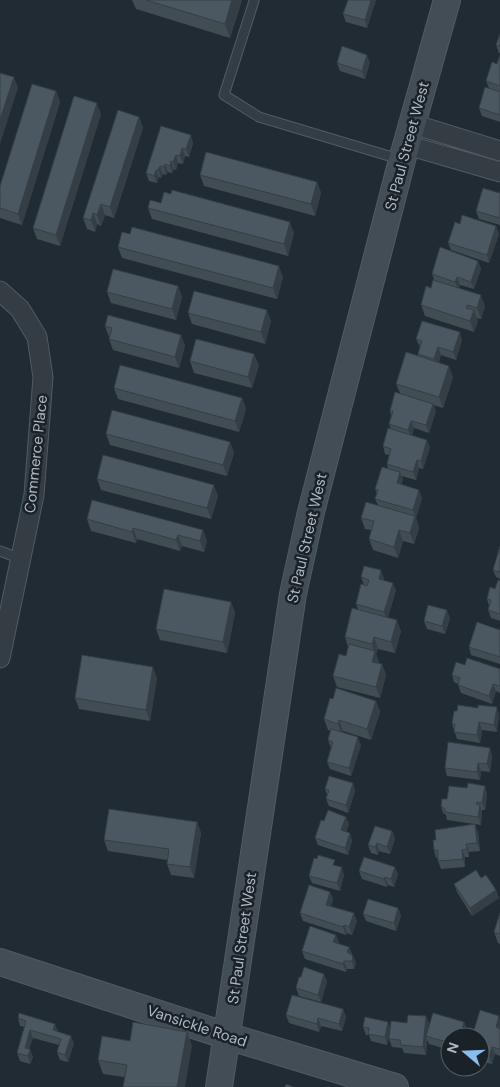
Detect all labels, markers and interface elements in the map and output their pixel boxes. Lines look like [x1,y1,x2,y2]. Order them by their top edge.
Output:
street label: St Paul Street West [380,79,434,213]
street label: Commerce Place [20,394,52,514]
street label: St Paul Street West [282,471,332,605]
street label: St Paul Street West [223,871,261,1005]
street label: Vansickle Road [144,1000,250,1052]
north arrow [440,1027,490,1077]
text: N [443,1040,463,1056]

